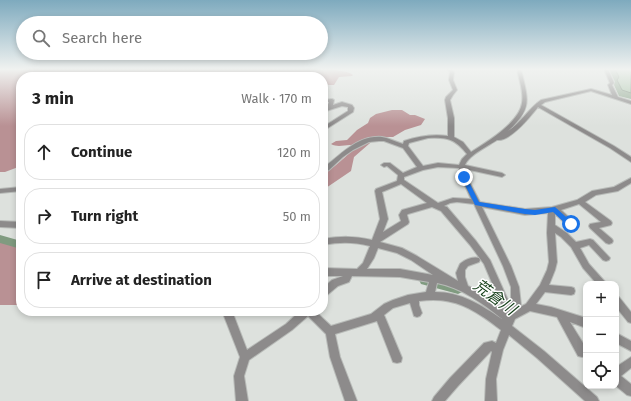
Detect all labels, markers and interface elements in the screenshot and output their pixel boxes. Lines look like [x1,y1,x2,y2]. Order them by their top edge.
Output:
search box [16,16,328,60]
icon: search [30,27,52,49]
text: Search here [62,29,142,47]
text: 3 min [32,88,74,109]
text: Walk · 170 m [241,91,312,106]
icon: ahead [33,141,55,163]
text: Continue [71,143,132,161]
text: 120 m [277,145,311,160]
route end [455,168,473,186]
icon: right [33,205,55,227]
text: Turn right [71,207,138,225]
text: 50 m [283,209,311,224]
route start [562,215,580,233]
icon: arrive [33,269,55,291]
text: Arrive at destination [71,271,212,289]
water label: 荒倉川 [470,275,522,320]
map controls [583,281,619,389]
button: + [583,281,619,317]
button: − [583,317,619,353]
button: locate [583,353,619,389]

